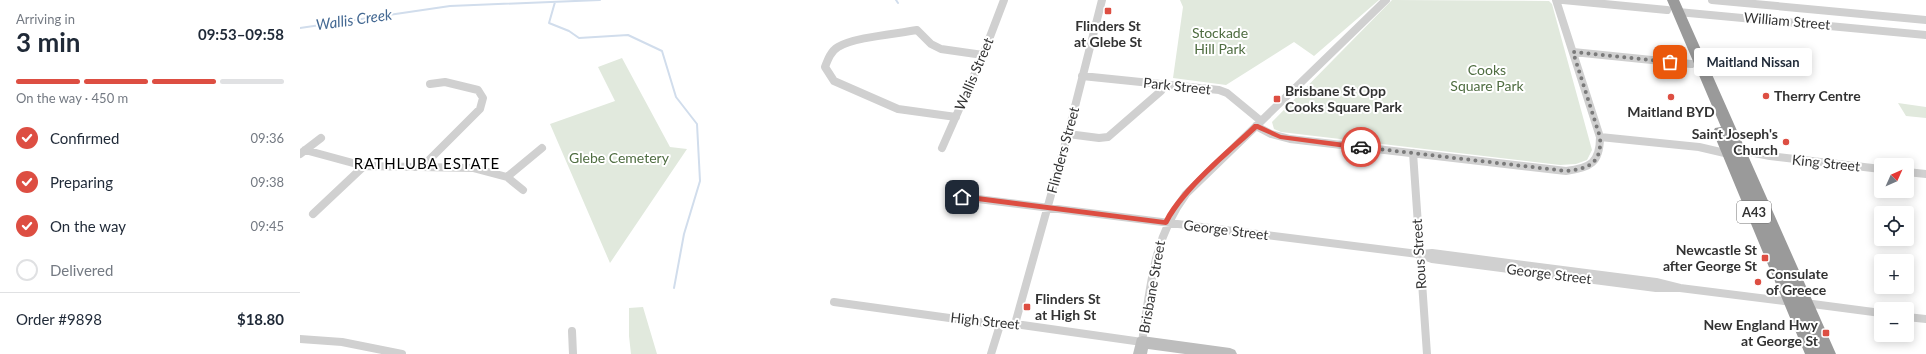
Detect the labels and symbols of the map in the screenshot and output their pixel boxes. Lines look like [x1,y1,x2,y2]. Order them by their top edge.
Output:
water label: Wallis Creek [315,5,394,33]
marker: Flinders St at Glebe St [1103,6,1113,16]
street label: William Street [1743,8,1831,33]
place label: Flinders St at Glebe St [1074,17,1143,50]
park label: Stockade Hill Park [1192,24,1248,57]
street label: Wallis Street [951,35,996,113]
pin [1653,45,1687,79]
callout: Maitland Nissan [1694,48,1812,76]
park label: Cooks Square Park [1450,61,1525,94]
street label: Park Street [1142,74,1212,97]
place label: Brisbane St Opp Cooks Square Park [1285,82,1403,115]
place label: Therry Centre [1774,87,1861,104]
marker: Therry Centre [1761,91,1771,101]
marker: Maitland BYD [1666,92,1676,102]
marker: Brisbane St Opp Cooks Square Park [1272,94,1282,104]
place label: Maitland BYD [1627,103,1715,120]
street label: Flinders Street [1043,105,1082,195]
place label: Saint Joseph's Church [1692,125,1778,158]
courier [1341,127,1381,167]
marker: Saint Joseph's Church [1781,137,1791,147]
park label: Glebe Cemetery [569,149,670,166]
street label: King Street [1791,150,1861,175]
district label: RATHLUBA ESTATE [354,154,500,172]
north arrow [1874,158,1914,198]
pin [945,180,979,214]
road number: A43 [1737,201,1771,223]
street label: George Street [1183,216,1269,243]
street label: Rous Street [1408,218,1429,290]
street label: Brisbane Street [1135,239,1168,335]
place label: Newcastle St after George St [1663,241,1758,274]
marker: Newcastle St after George St [1760,253,1770,263]
street label: George Street [1506,260,1592,287]
place label: Consulate of Greece [1766,265,1829,298]
marker: Consulate of Greece [1753,277,1763,287]
place label: Flinders St at High St [1035,290,1101,323]
marker: Flinders St at High St [1022,302,1032,312]
street label: High Street [950,308,1020,333]
place label: New England Hwy at George St [1703,316,1819,349]
marker: New England Hwy at George St [1821,328,1831,338]

